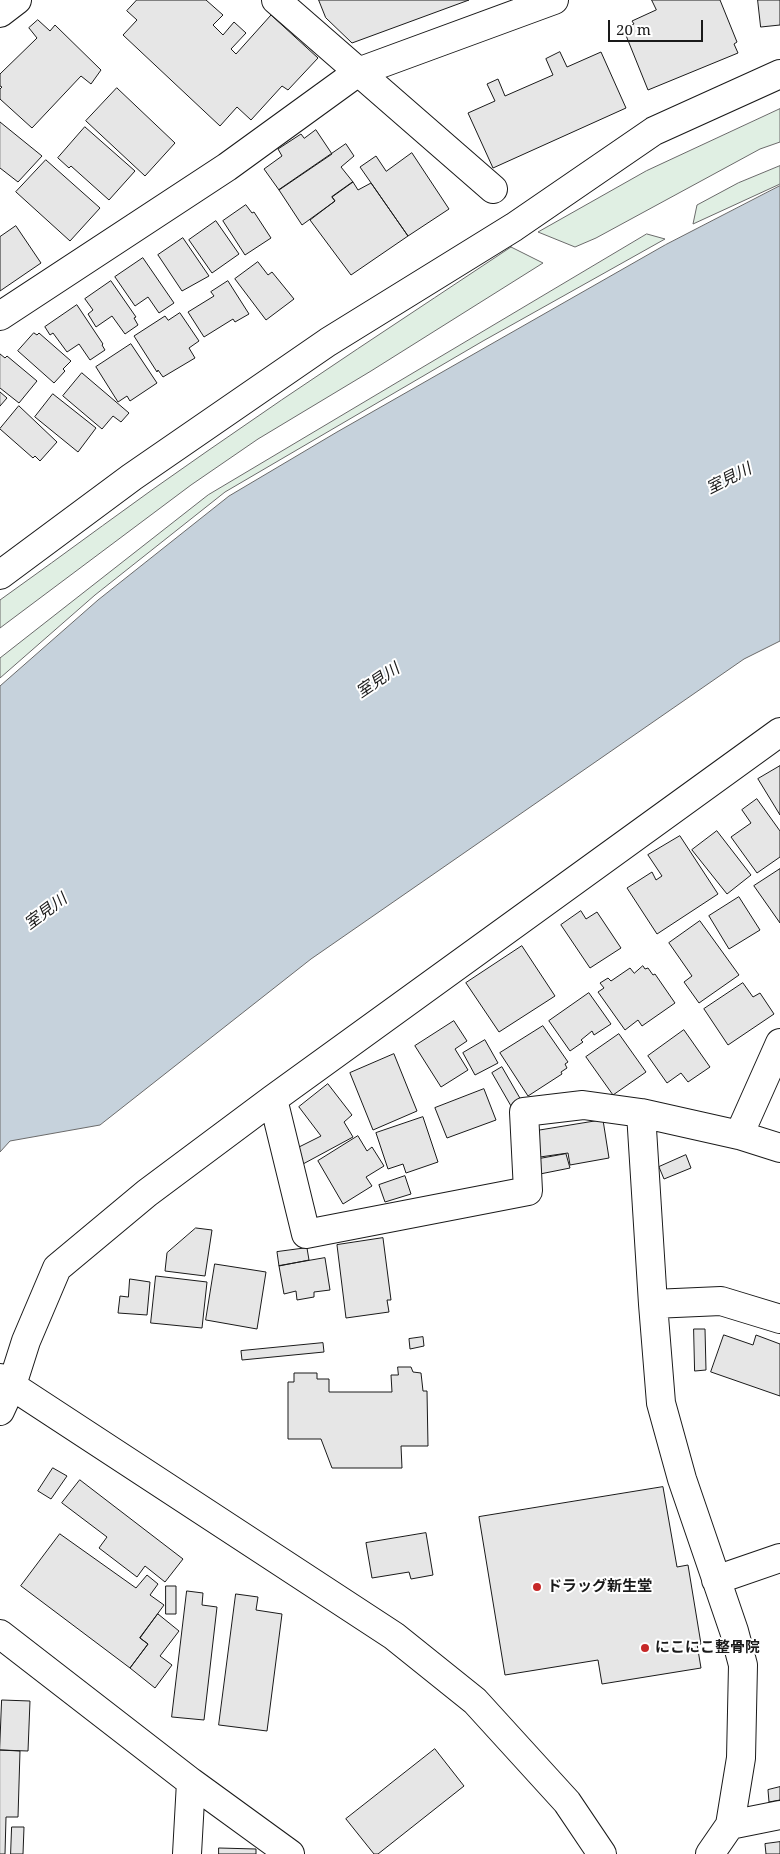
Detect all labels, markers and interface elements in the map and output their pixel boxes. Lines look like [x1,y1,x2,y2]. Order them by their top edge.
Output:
scale bar [610,10,705,42]
text: 20 m [616,19,651,39]
water label: 室見川 [703,460,755,498]
water label: 室見川 [353,660,403,702]
water label: 室見川 [21,890,71,934]
place label: ドラッグ新生堂 [547,1578,652,1596]
marker: ドラッグ新生堂 [531,1581,543,1593]
place label: にこにこ整骨院 [655,1639,760,1657]
marker: にこにこ整骨院 [639,1642,651,1654]

